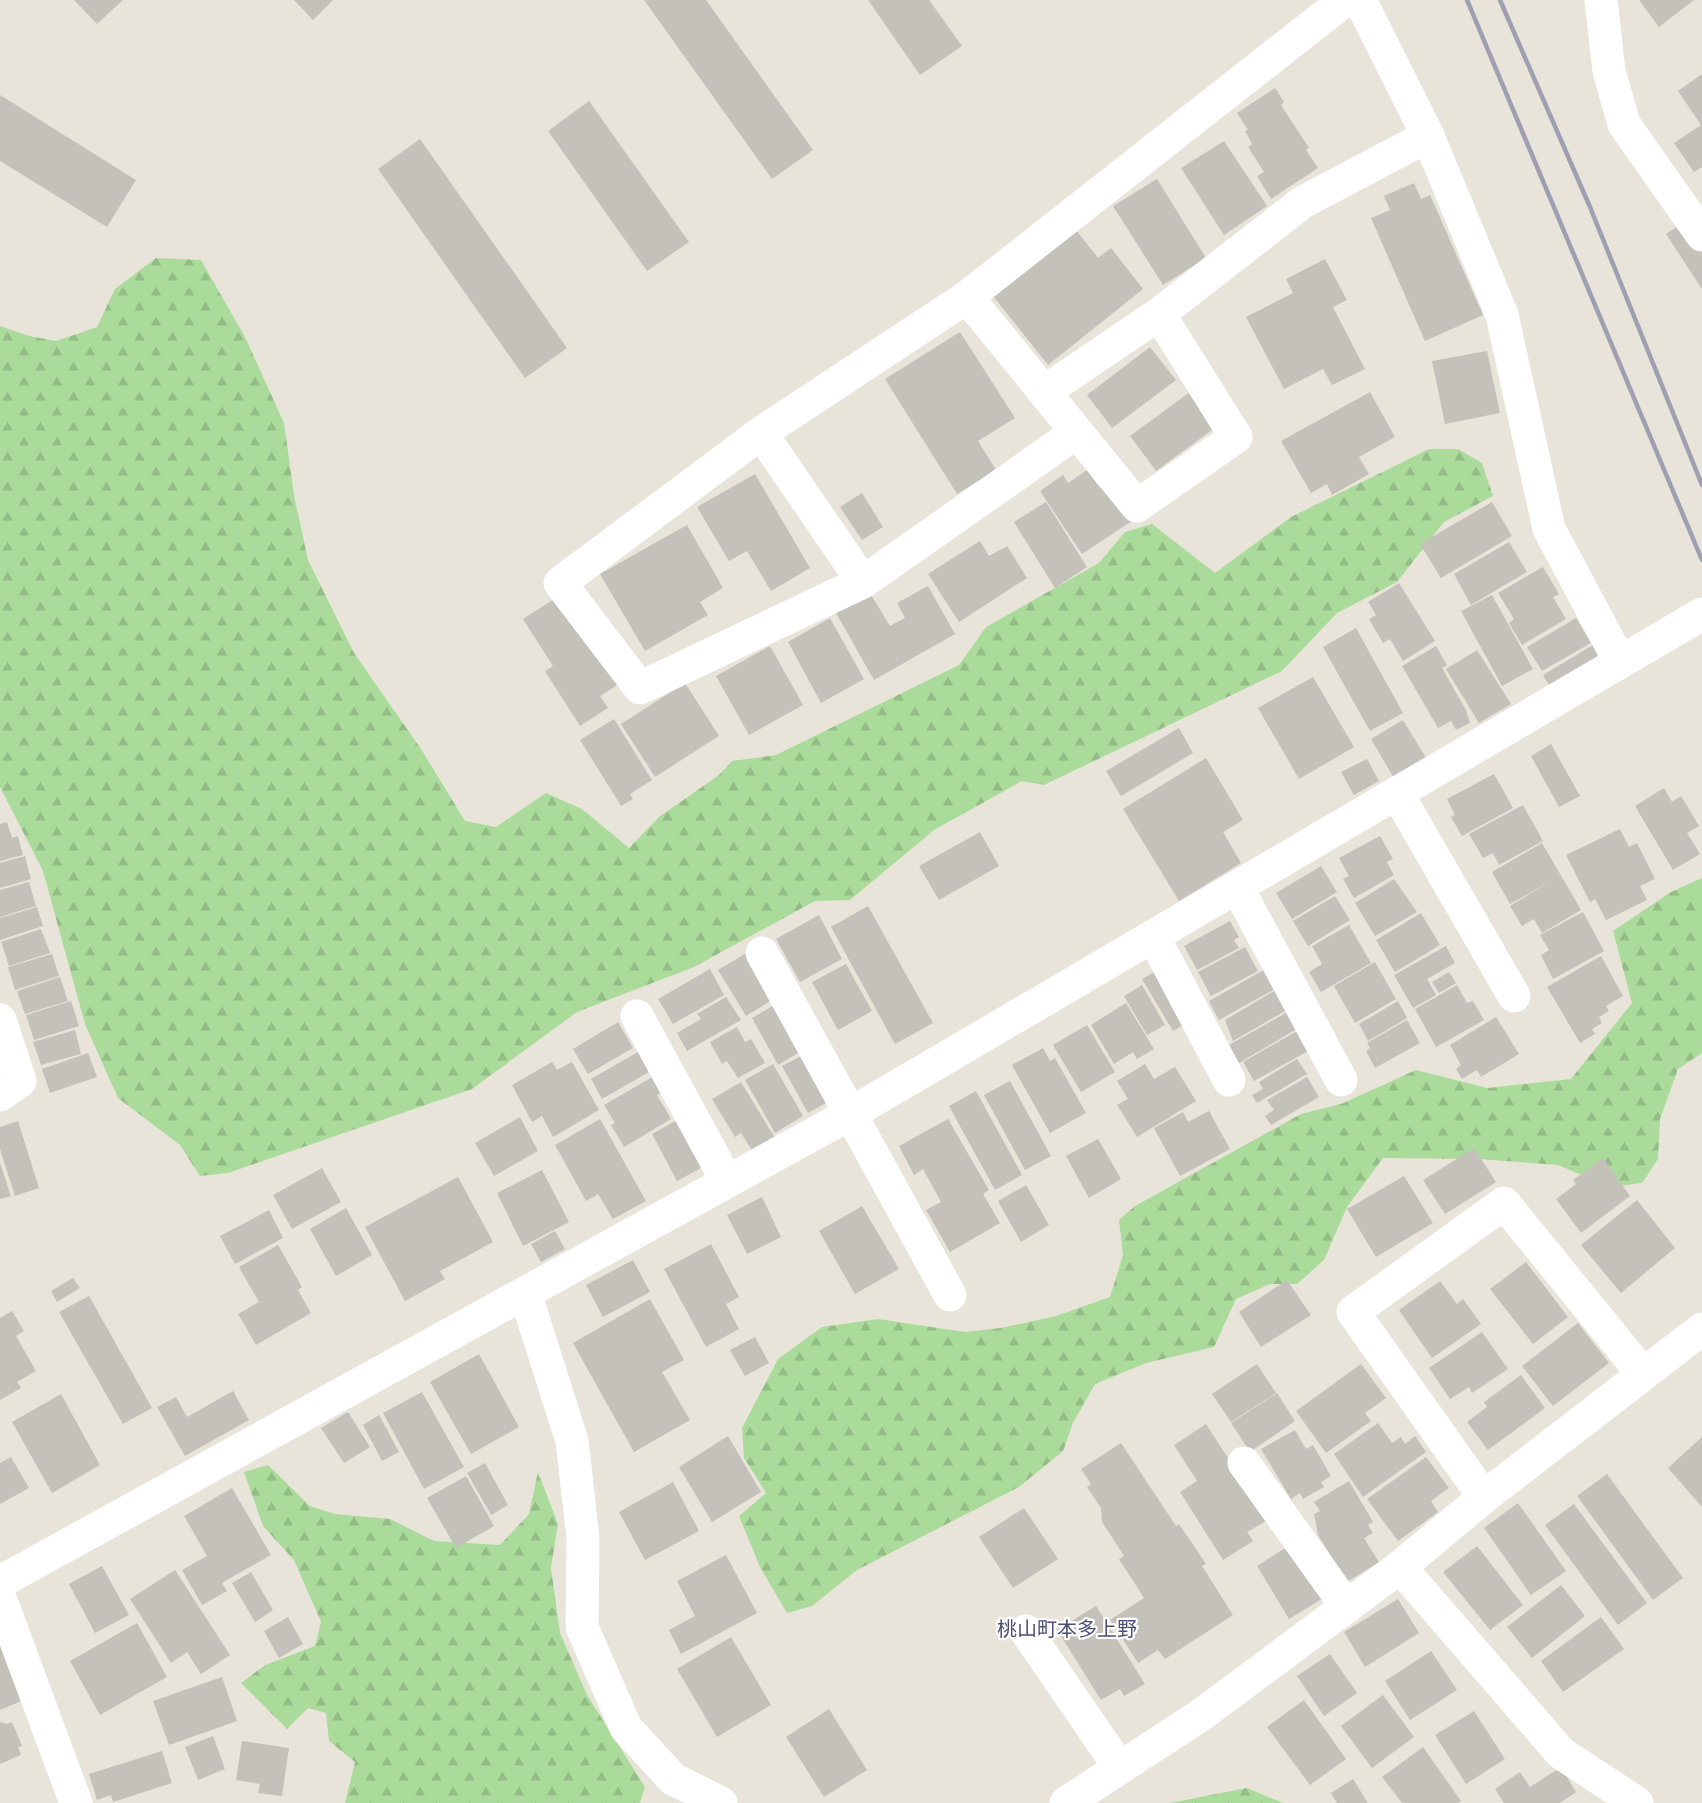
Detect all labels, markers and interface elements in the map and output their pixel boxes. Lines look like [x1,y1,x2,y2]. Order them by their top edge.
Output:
district label: 桃山町本多上野 [997,1615,1137,1643]

